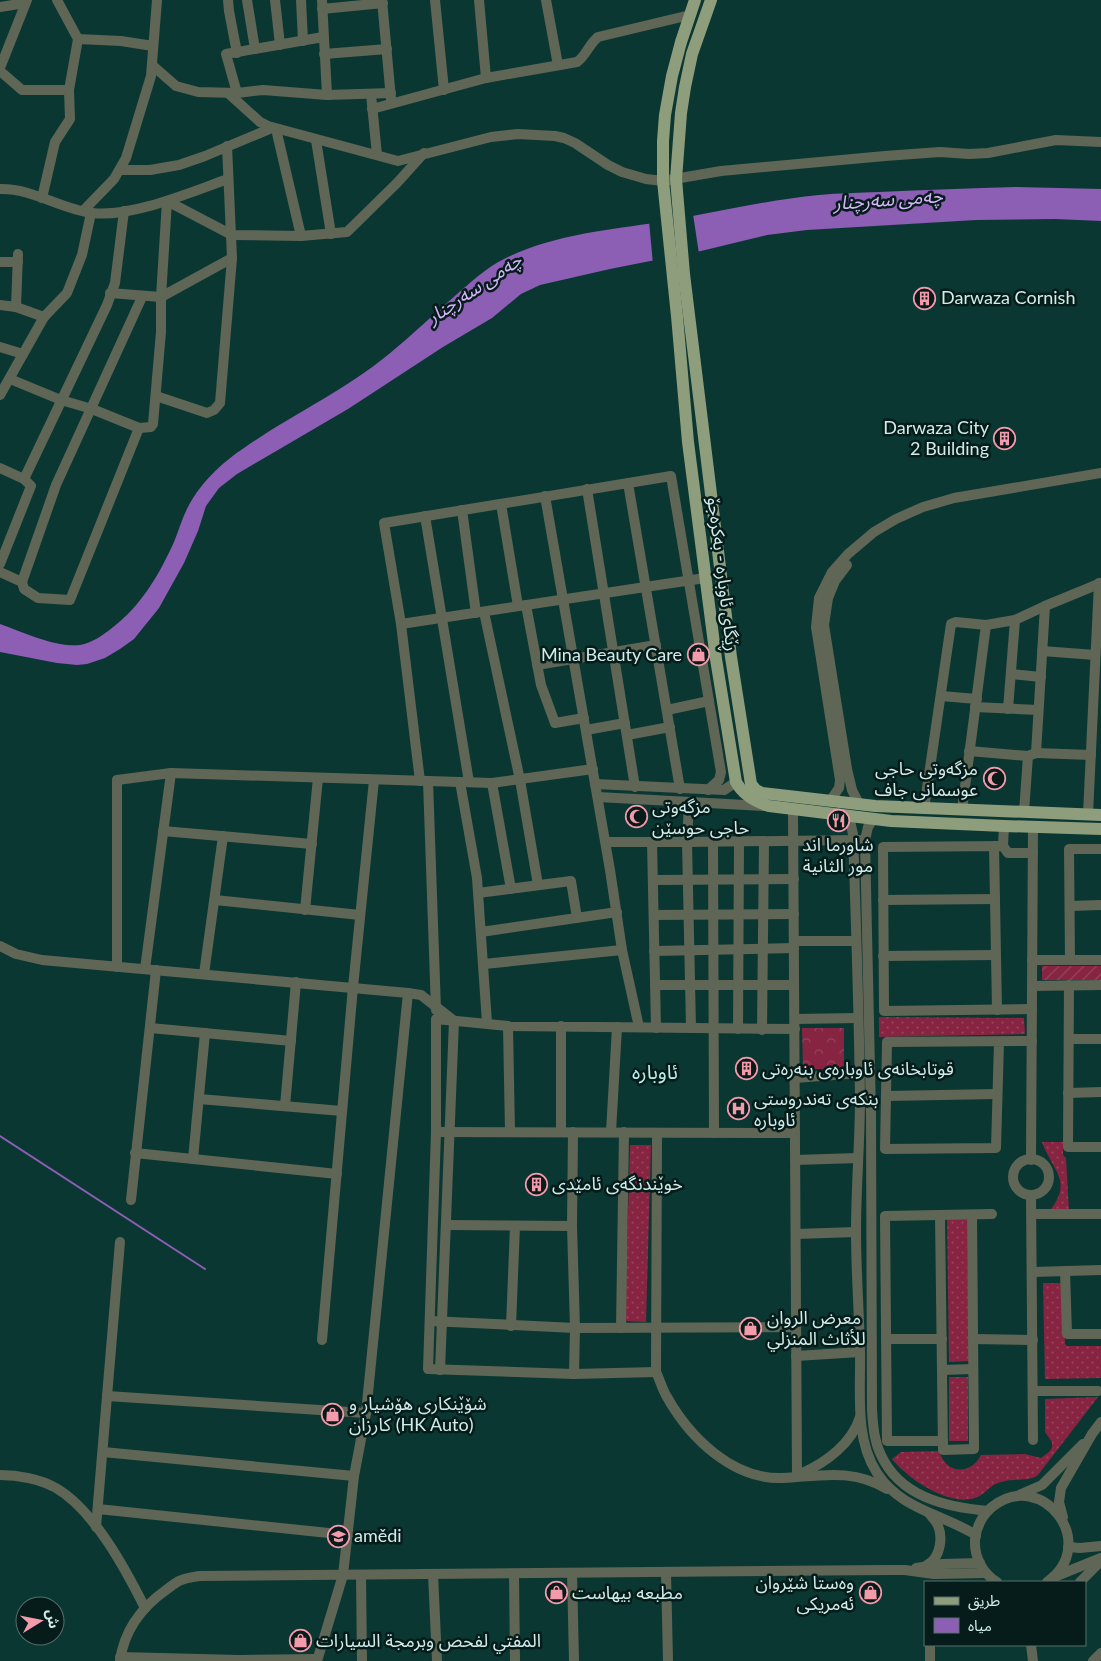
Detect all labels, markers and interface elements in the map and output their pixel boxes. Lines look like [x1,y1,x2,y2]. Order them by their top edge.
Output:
water label: چەمی سەرچنار [831,183,944,216]
water label: چەمی سەرچنار [420,247,527,331]
building icon: Darwaza Cornish [913,286,937,310]
place label: Darwaza Cornish [941,286,1075,308]
place label: Darwaza City 2 Building [883,416,990,459]
building icon: Darwaza City 2 Building [993,426,1017,450]
street label: ڕێگای ئاوبارە - بەکرەجۆ [699,496,744,653]
place label: Mina Beauty Care [541,643,682,665]
shop icon: Mina Beauty Care [686,643,710,667]
place label: مزگەوتی حاجی عوسمانی جاف [874,757,978,801]
mosque icon: مزگەوتی حاجی عوسمانی جاف [982,767,1006,791]
place label: مزگەوتی حاجی حوسێن [652,795,749,839]
mosque icon: مزگەوتی حاجی حوسێن [624,805,648,829]
restaurant icon: شاورما اند مور الثانية [826,808,850,832]
place label: شاورما اند مور الثانية [802,833,874,877]
building icon: قوتابخانەی ئاوبارەی بنەرەتی [734,1057,758,1081]
place label: قوتابخانەی ئاوبارەی بنەرەتی [762,1057,954,1080]
district label: ئاوبارە [632,1059,678,1084]
place label: بنکەی تەندروستی ئاوبارە [754,1087,878,1131]
hospital icon: بنکەی تەندروستی ئاوبارە [726,1097,750,1121]
building icon: خوێندنگەی ئامێدی [524,1172,548,1196]
place label: خوێندنگەی ئامێدی [552,1172,683,1195]
place label: معرض الروان للأثاث المنزلي [767,1306,866,1352]
shop icon: معرض الروان للأثاث المنزلي [739,1316,763,1340]
place label: شۆێنکاری هۆشیار و کارزان (HK Auto) [349,1392,487,1436]
shop icon: شۆێنکاری هۆشیار و کارزان (HK Auto) [321,1402,345,1426]
school or university icon: amědi [326,1524,350,1548]
place label: amědi [354,1524,402,1546]
place label: وەستا شێروان ئەمریکی [755,1571,854,1615]
shop icon: مطبعه بيهاست [544,1581,568,1605]
place label: مطبعه بيهاست [572,1581,683,1603]
shop icon: وەستا شێروان ئەمریکی [858,1581,882,1605]
legend [924,1581,1086,1646]
text: طريق [968,1591,1000,1611]
north arrow [15,1596,65,1646]
text: ش [43,1608,63,1630]
text: مياه [968,1616,992,1634]
shop icon: المفتي لفحص وبرمجة السيارات [288,1629,312,1653]
place label: المفتي لفحص وبرمجة السيارات [316,1629,541,1654]

